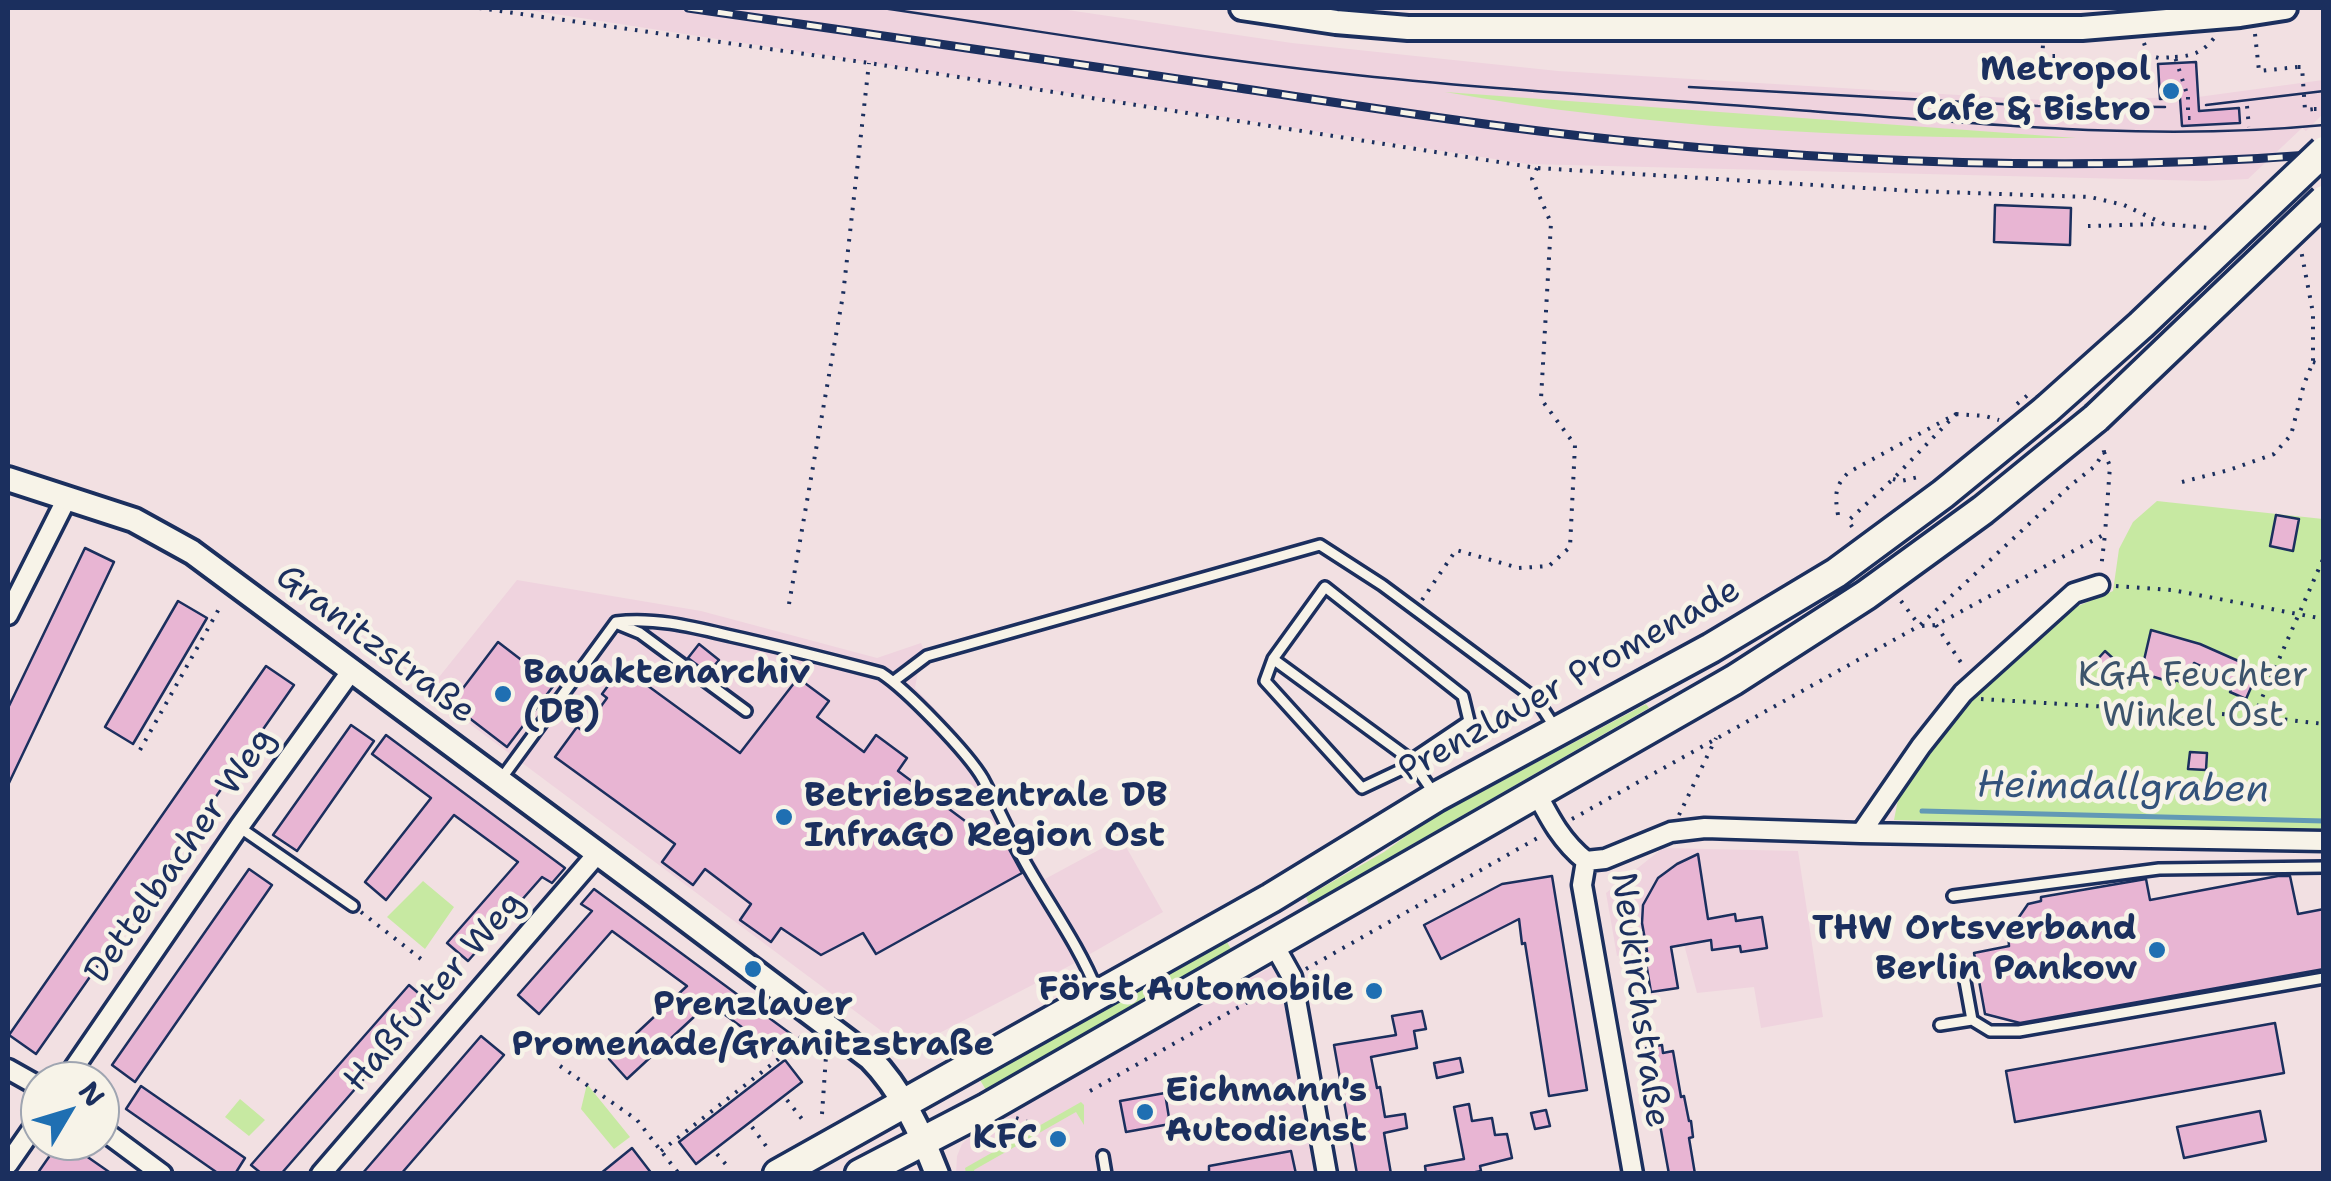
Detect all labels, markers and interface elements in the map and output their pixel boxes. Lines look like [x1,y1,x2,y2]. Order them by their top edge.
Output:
place label: Metropol Cafe & Bistro [1916,50,2151,132]
marker: Metropol Cafe & Bistro [2160,80,2182,102]
street label: Granitzstraße [267,556,483,734]
street label: Prenzlauer Promenade [1392,570,1748,792]
place label: Bauaktenarchiv (DB) [523,653,810,735]
park label: KGA Feuchter Winkel Ost [2078,656,2308,738]
marker: Bauaktenarchiv (DB) [492,683,514,705]
street label: Dettelbacher Weg [77,720,285,992]
water label: Heimdallgraben [1976,764,2270,814]
place label: Betriebszentrale DB InfraGO Region Ost [804,776,1168,858]
marker: Betriebszentrale DB InfraGO Region Ost [773,806,795,828]
street label: Neukirchstraße [1600,870,1678,1130]
street label: Haßfurter Weg [336,883,534,1101]
place label: THW Ortsverband Berlin Pankow [1812,909,2137,991]
marker: THW Ortsverband Berlin Pankow [2146,939,2168,961]
marker: Prenzlauer Promenade/Granitzstraße [742,958,764,980]
place label: Först Automobile [1038,970,1354,1012]
marker: Först Automobile [1363,980,1385,1002]
place label: Prenzlauer Promenade/Granitzstraße [512,985,994,1067]
north arrow [20,1061,120,1161]
place label: Eichmann's Autodienst [1165,1071,1367,1153]
text: N [70,1073,114,1114]
marker: Eichmann's Autodienst [1134,1101,1156,1123]
place label: KFC [973,1118,1038,1160]
marker: KFC [1047,1128,1069,1150]

